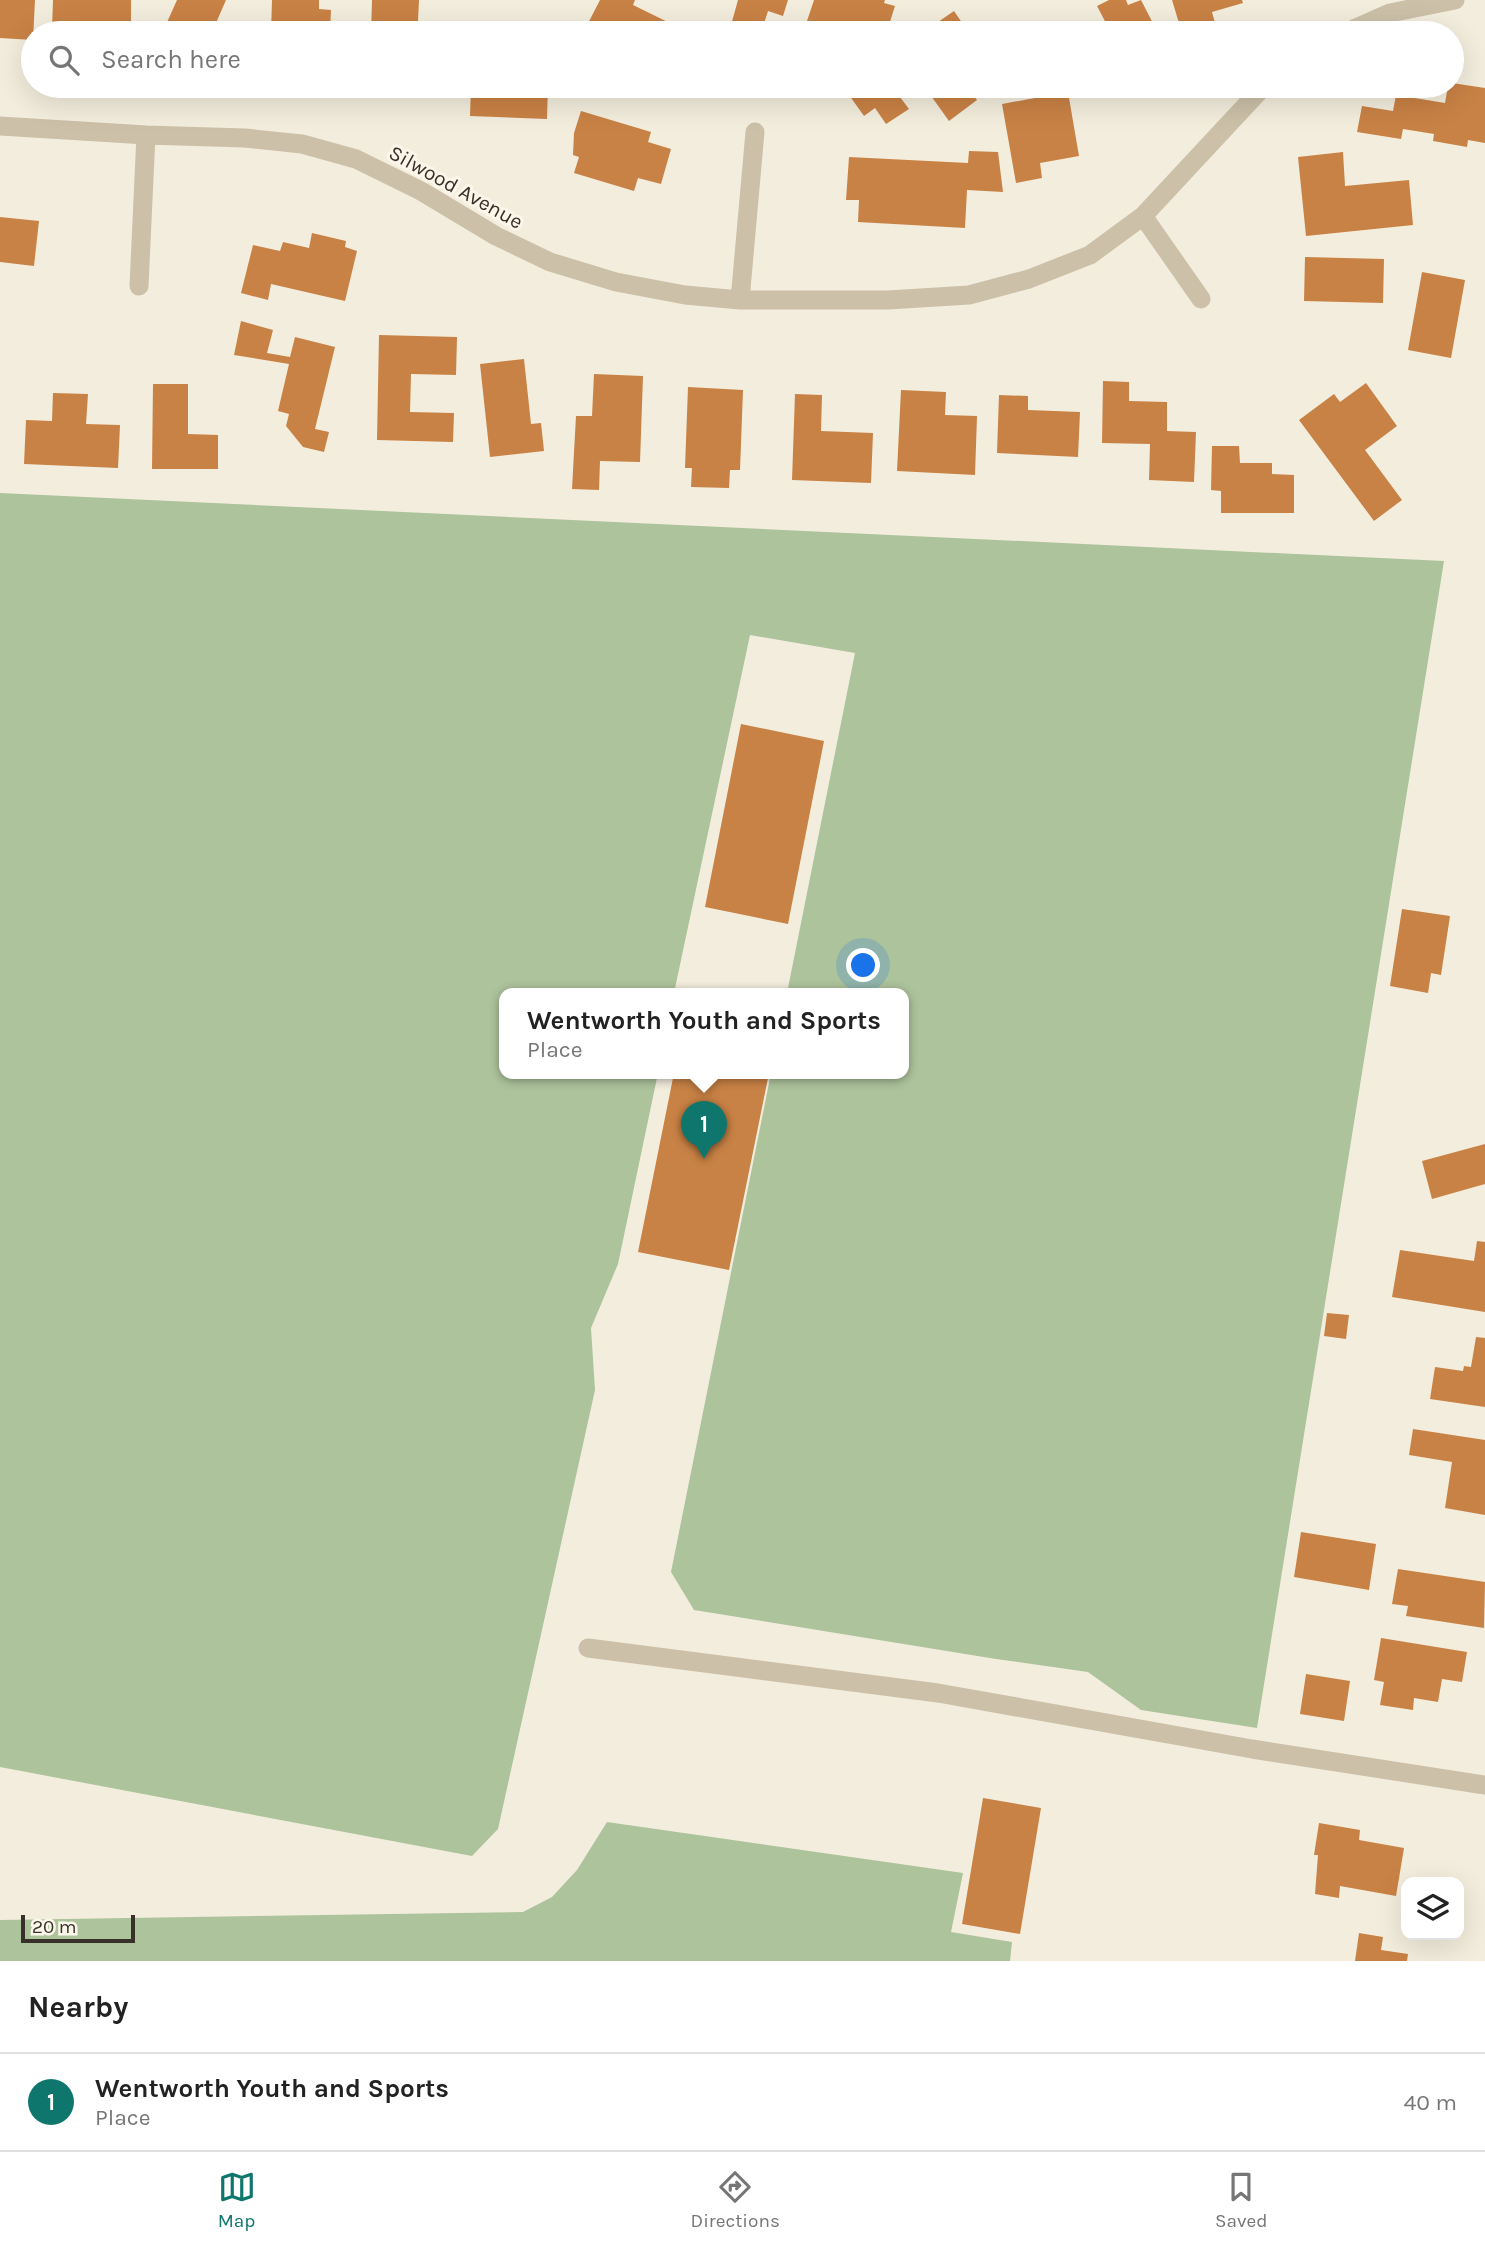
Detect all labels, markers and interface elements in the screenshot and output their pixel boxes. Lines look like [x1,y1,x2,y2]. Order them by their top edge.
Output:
search box [21,21,1464,98]
icon: search [45,41,83,79]
text: Search here [101,44,241,75]
street label: Silwood Avenue [385,140,527,234]
your location [846,948,880,982]
popup [499,988,909,1079]
text: Wentworth Youth and Sports [527,1005,881,1036]
text: Place [527,1036,583,1063]
pin: 1 [681,1101,727,1159]
map controls [1401,1877,1464,1940]
button: layers [1401,1877,1464,1940]
scale bar [21,1912,135,1944]
text: 20 m [32,1916,77,1938]
text: Nearby [28,1989,128,2025]
text: Wentworth Youth and Sports [95,2073,449,2104]
text: 1 [47,2089,55,2116]
text: 40 m [1404,2089,1457,2116]
text: Place [95,2104,151,2131]
tab: Map [218,2168,256,2232]
tab: Directions [691,2168,780,2232]
tab: Saved [1215,2168,1267,2232]

